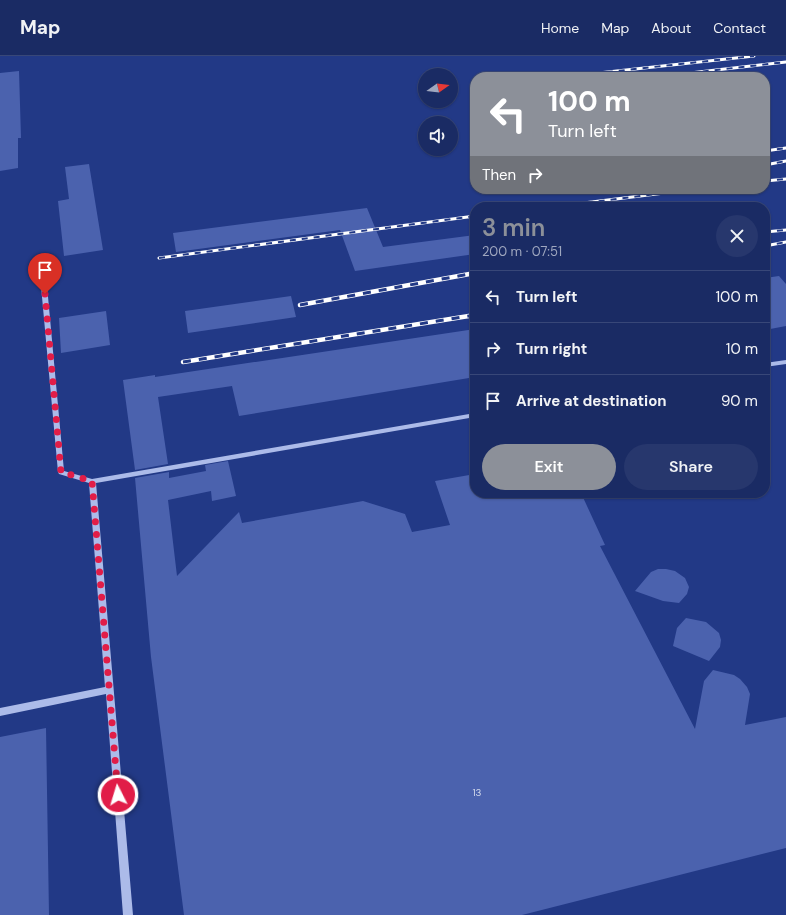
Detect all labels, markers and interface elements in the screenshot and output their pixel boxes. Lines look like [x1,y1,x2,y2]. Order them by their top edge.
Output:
text: Map [20,15,60,40]
text: Home [541,19,579,37]
text: Map [601,19,629,37]
text: About [651,19,691,37]
text: Contact [713,19,766,37]
north arrow [418,68,458,108]
map controls [418,68,458,156]
text: 100 m [548,83,631,120]
icon: left [482,88,534,140]
button: sound [418,116,458,156]
text: Turn left [548,119,617,143]
icon: right [524,164,546,186]
text: Then [482,165,516,185]
text: 3 min [482,212,545,243]
button: close [716,215,758,257]
text: 200 m · 07:51 [482,243,562,260]
pin [28,253,62,294]
icon: arrive [34,259,56,281]
icon: left [482,286,504,308]
text: Turn left [516,287,577,307]
text: 100 m [715,287,758,307]
icon: right [482,338,504,360]
text: Turn right [516,339,587,359]
text: 10 m [726,339,758,359]
icon: arrive [482,390,504,412]
text: Arrive at destination [516,391,667,411]
text: 90 m [721,391,758,411]
button: Exit [482,444,616,490]
button: Share [624,444,758,490]
position arrow [97,774,139,816]
house number: 13 [472,786,482,799]

